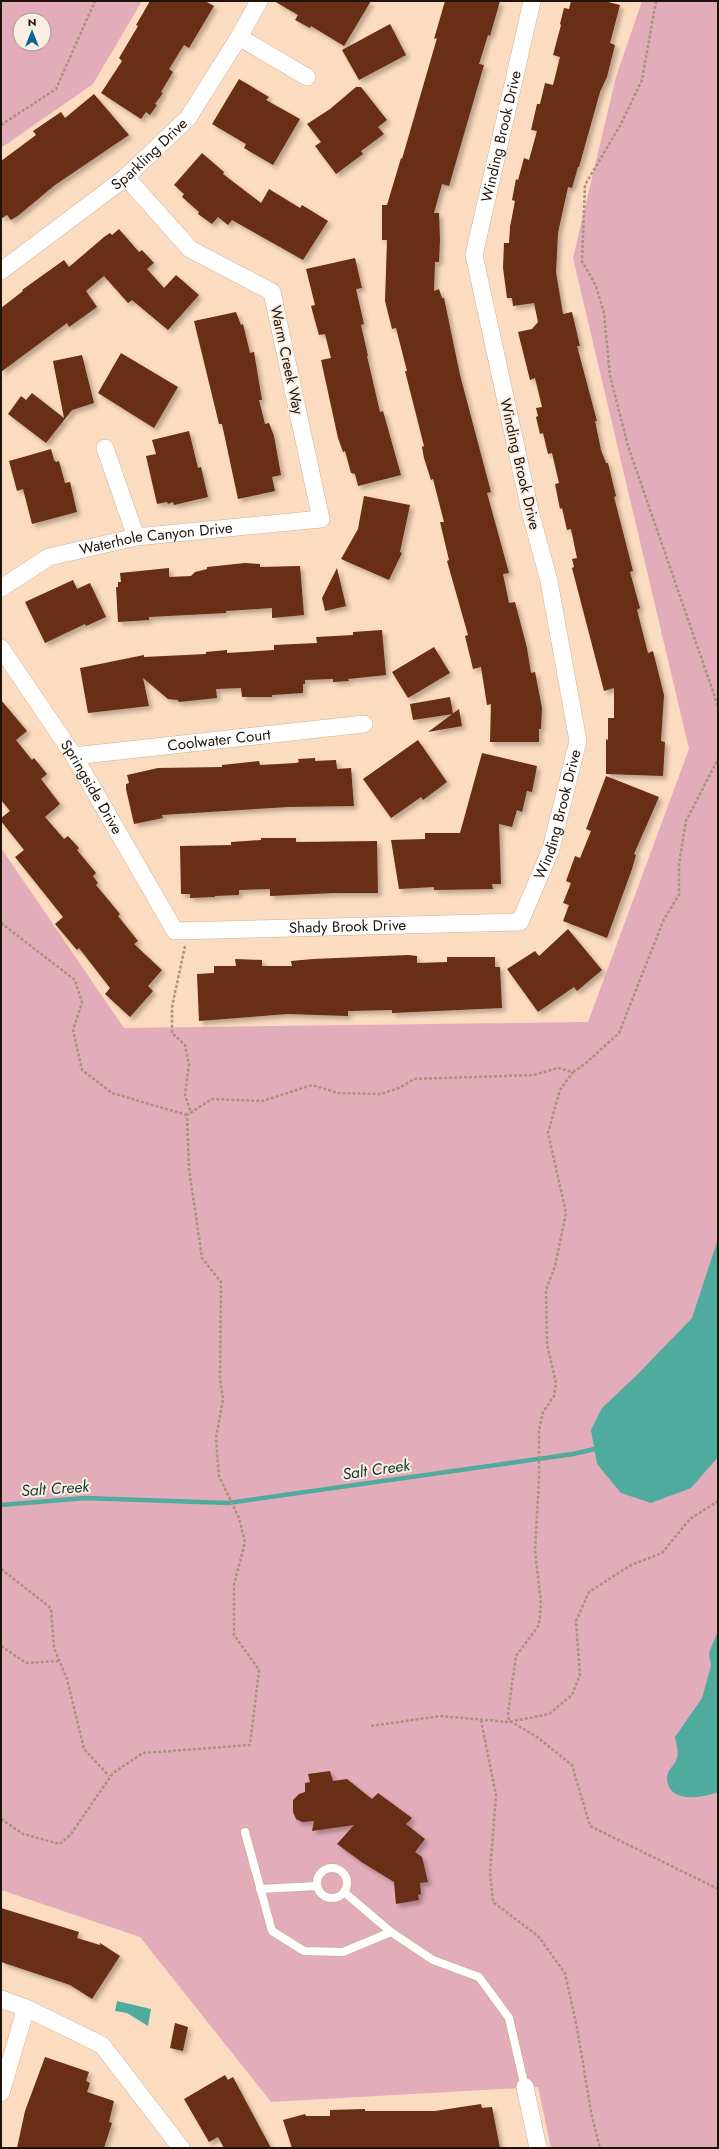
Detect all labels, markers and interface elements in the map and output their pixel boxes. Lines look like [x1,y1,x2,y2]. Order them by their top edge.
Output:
north arrow [12,12,52,52]
text: N [28,14,36,30]
street label: Winding Brook Drive [475,68,527,204]
street label: Sparkling Drive [106,113,193,195]
street label: Warm Creek Way [265,304,309,417]
street label: Winding Brook Drive [494,396,546,532]
street label: Waterhole Canyon Drive [77,517,234,561]
street label: Coolwater Court [166,723,272,757]
street label: Springside Drive [55,735,128,839]
street label: Winding Brook Drive [528,747,587,883]
street label: Shady Brook Drive [289,914,407,939]
water label: Salt Creek [341,1453,413,1486]
water label: Salt Creek [20,1475,91,1502]

